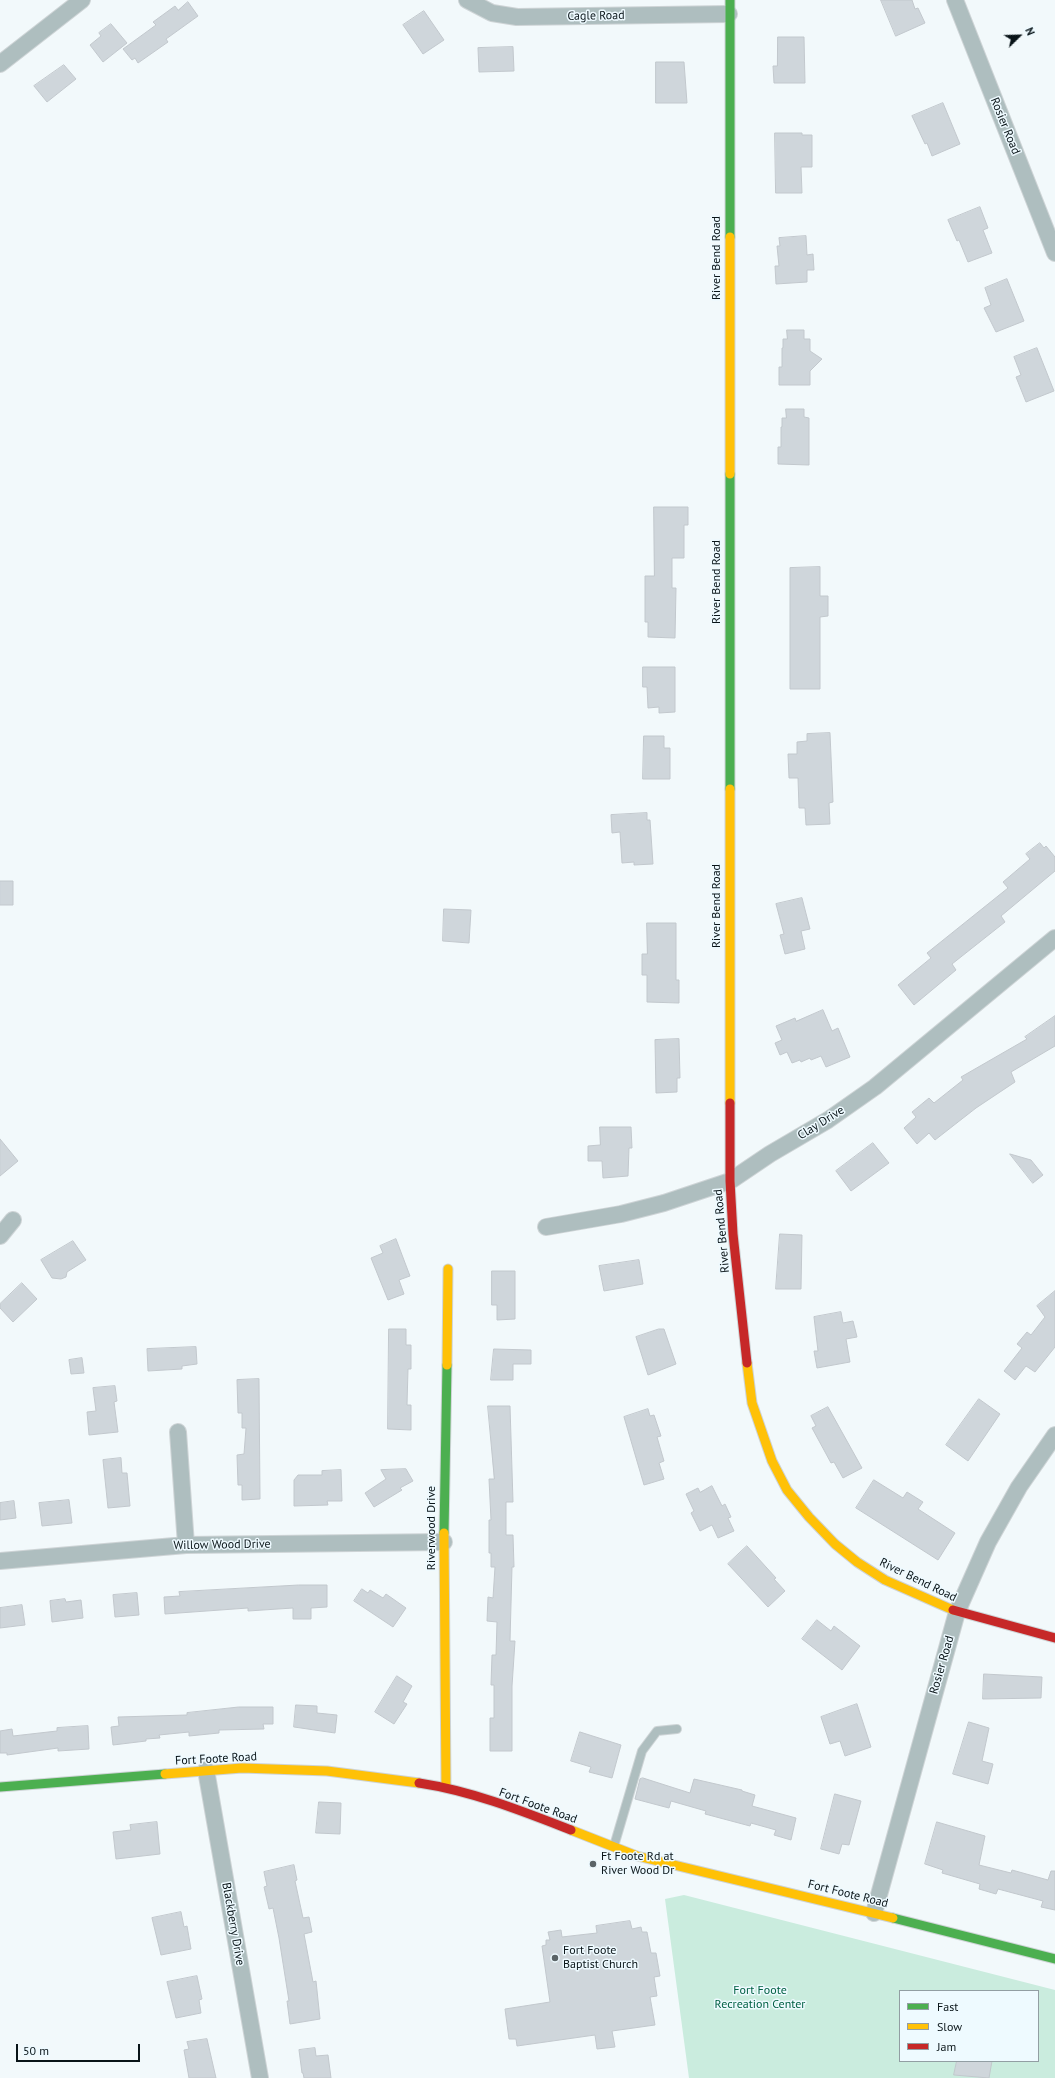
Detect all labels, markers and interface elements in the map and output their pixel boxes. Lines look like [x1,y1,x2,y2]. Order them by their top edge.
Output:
street label: Cagle Road [567,8,625,24]
north arrow [999,16,1039,56]
text: N [1022,25,1038,37]
street label: Rosier Road [987,95,1023,157]
street label: River Bend Road [710,216,724,300]
street label: River Bend Road [710,540,724,624]
street label: River Bend Road [710,864,724,948]
street label: Clay Drive [795,1103,847,1143]
street label: River Bend Road [711,1188,733,1274]
street label: Riverwood Drive [425,1486,439,1570]
street label: Willow Wood Drive [173,1537,271,1553]
street label: River Bend Road [877,1555,959,1605]
street label: Rosier Road [927,1634,957,1696]
street label: Fort Foote Road [175,1750,257,1768]
street label: Fort Foote Road [497,1785,579,1827]
place label: Ft Foote Rd at River Wood Dr [601,1850,674,1878]
marker: Ft Foote Rd at River Wood Dr [588,1859,598,1869]
street label: Fort Foote Road [806,1877,890,1911]
street label: Blackberry Drive [219,1881,247,1967]
place label: Fort Foote Baptist Church [563,1944,638,1972]
marker: Fort Foote Baptist Church [550,1953,560,1963]
park label: Fort Foote Recreation Center [715,1984,805,2012]
legend [899,1990,1039,2062]
text: Fast [937,1999,958,2014]
text: Slow [937,2019,962,2034]
scale bar [18,2036,142,2062]
text: Jam [937,2039,956,2054]
text: 50 m [23,2043,49,2058]

